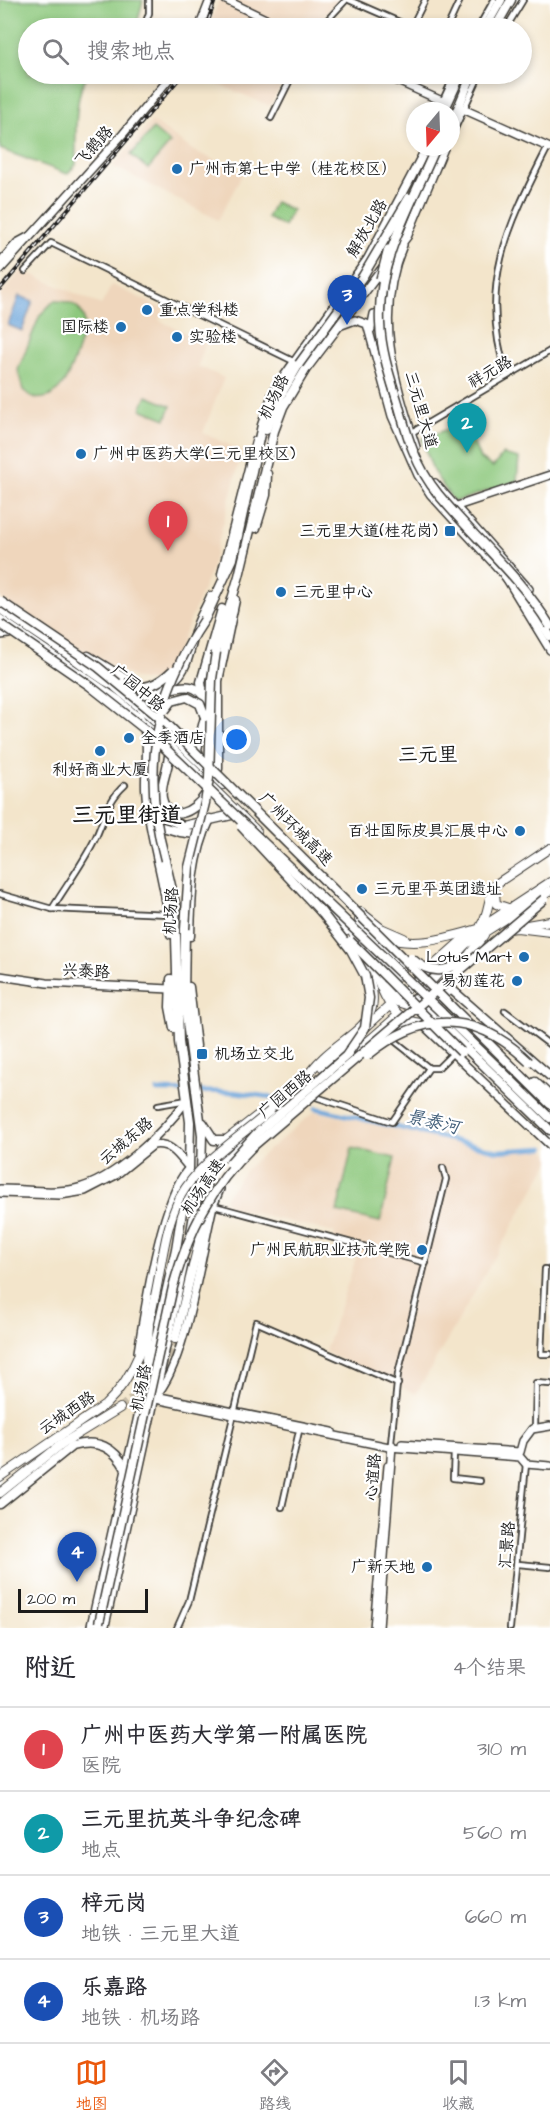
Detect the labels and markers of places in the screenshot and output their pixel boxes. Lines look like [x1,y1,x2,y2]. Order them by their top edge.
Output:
place label: 广州市第七中学（桂花校区） [189,158,397,180]
marker: 广州市第七中学（桂花校区） [170,162,184,176]
pin: 3 [328,276,366,325]
place label: 重点学科楼 [159,299,239,321]
marker: 重点学科楼 [140,303,154,317]
place label: 国际楼 [61,316,109,338]
marker: 国际楼 [114,320,128,334]
place label: 实验楼 [189,326,237,348]
marker: 实验楼 [170,330,184,344]
pin: 2 [448,404,486,453]
place label: 广州中医药大学(三元里校区) [93,443,296,465]
marker: 广州中医药大学(三元里校区) [74,447,88,461]
pin: 1 [148,502,188,551]
place label: 三元里大道(桂花岗) [300,520,438,542]
marker: 三元里大道(桂花岗) [443,524,457,538]
place label: 三元里中心 [293,581,373,603]
marker: 三元里中心 [274,585,288,599]
place label: 全季酒店 [141,727,205,749]
marker: 全季酒店 [122,731,136,745]
marker: 利好商业大厦 [93,744,107,758]
place label: 利好商业大厦 [52,759,148,781]
place label: 百壮国际皮具汇展中心 [348,820,508,842]
marker: 百壮国际皮具汇展中心 [513,824,527,838]
place label: 三元里平英团遗址 [374,878,502,900]
marker: 三元里平英团遗址 [355,882,369,896]
place label: Lotus Mart [426,946,513,968]
marker: Lotus Mart [517,950,531,964]
place label: 易初莲花 [441,970,505,992]
marker: 易初莲花 [510,974,524,988]
place label: 机场立交北 [214,1043,294,1065]
marker: 机场立交北 [195,1047,209,1061]
place label: 广州民航职业技术学院 [250,1239,410,1261]
marker: 广州民航职业技术学院 [415,1243,429,1257]
pin: 4 [58,1532,97,1582]
place label: 广新天地 [351,1556,415,1578]
marker: 广新天地 [420,1560,434,1574]

